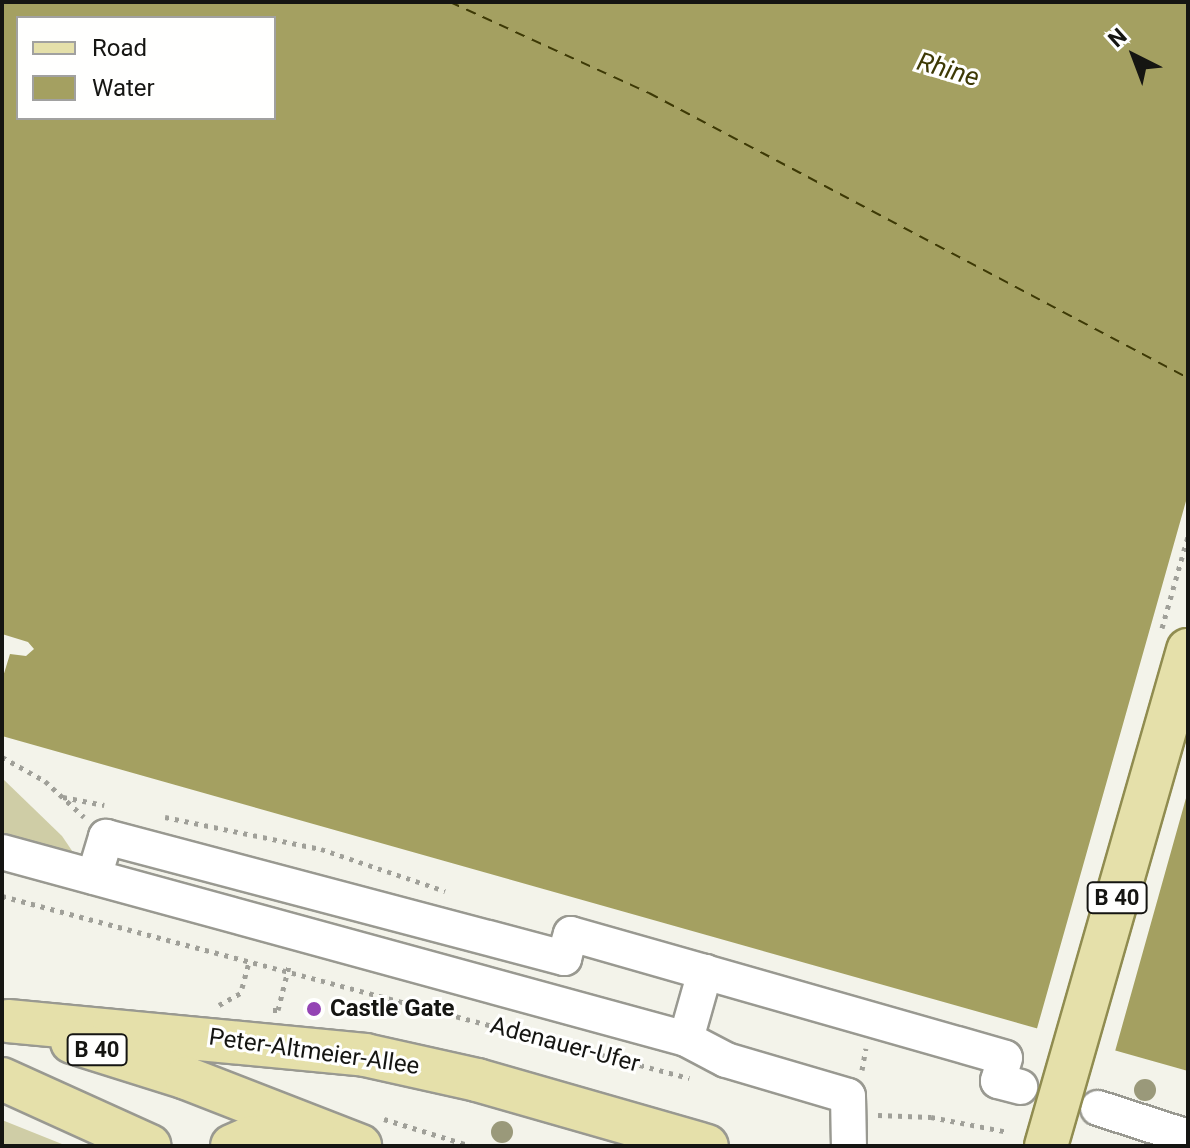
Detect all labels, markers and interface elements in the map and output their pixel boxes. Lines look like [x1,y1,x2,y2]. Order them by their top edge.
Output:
legend [16,16,276,120]
north arrow [1094,16,1174,96]
text: N [1103,23,1132,52]
text: Road [92,34,147,62]
water label: Rhine [913,46,983,94]
text: Water [92,74,155,102]
road number: B 40 [1085,880,1149,916]
place label: Castle Gate [330,995,455,1023]
marker: Castle Gate [305,1000,323,1018]
street label: Adenauer-Ufer [487,1011,643,1079]
street label: Peter-Altmeier-Allee [207,1023,421,1081]
road number: B 40 [65,1032,129,1068]

